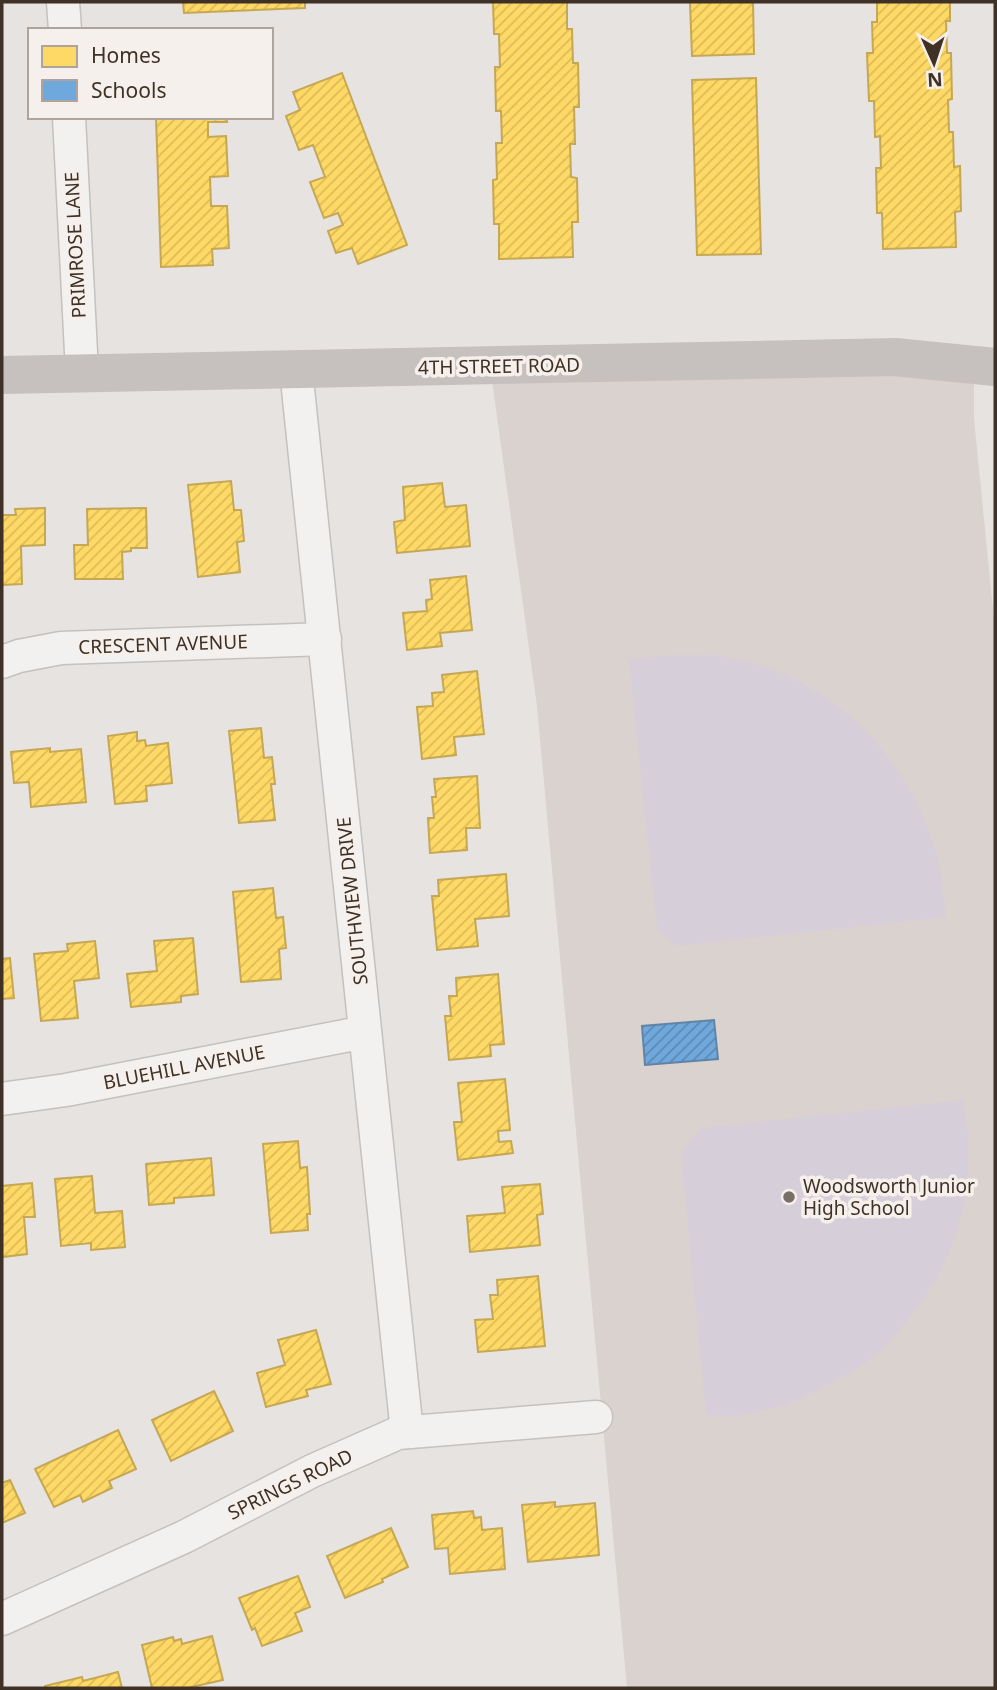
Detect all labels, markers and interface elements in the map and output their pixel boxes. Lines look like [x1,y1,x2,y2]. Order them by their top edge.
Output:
legend [28,28,273,119]
north arrow [899,28,969,98]
text: Homes [91,41,161,69]
text: N [926,67,943,93]
text: Schools [91,76,166,104]
street label: PRIMROSE LANE [58,171,92,319]
street label: 4TH STREET ROAD [418,352,580,380]
street label: CRESCENT AVENUE [78,628,248,660]
street label: SOUTHVIEW DRIVE [330,816,374,986]
street label: BLUEHILL AVENUE [101,1039,267,1095]
place label: Woodsworth Junior High School [803,1173,975,1221]
marker: Woodsworth Junior High School [781,1189,797,1205]
street label: SPRINGS ROAD [223,1442,357,1526]

